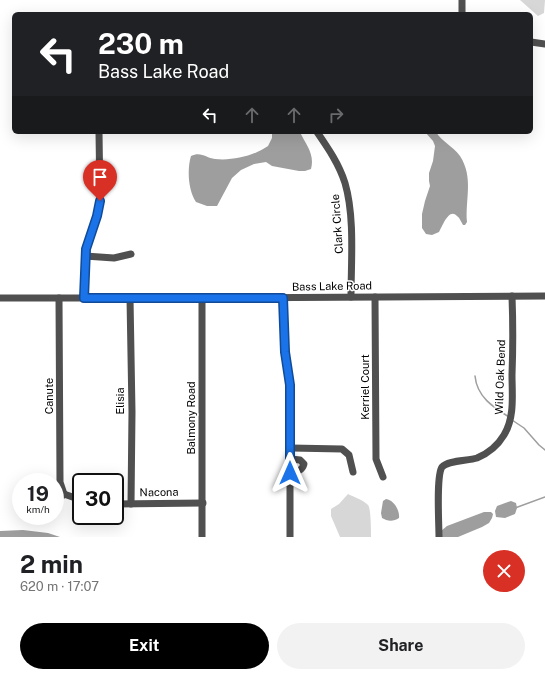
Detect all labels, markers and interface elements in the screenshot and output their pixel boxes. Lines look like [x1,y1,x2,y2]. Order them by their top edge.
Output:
text: 230 m [98,27,184,60]
icon: left [32,28,84,80]
text: Bass Lake Road [98,61,229,82]
icon: left [199,104,221,126]
icon: ahead [241,104,263,126]
icon: ahead [283,104,305,126]
icon: right [325,104,347,126]
pin [83,160,117,201]
icon: arrive [89,166,111,188]
street label: Clark Circle [329,194,345,254]
street label: Bass Lake Road [292,279,372,293]
street label: Wild Oak Bend [493,339,507,415]
street label: Kerriel Court [359,354,371,420]
street label: Canute [43,378,55,414]
street label: Balmony Road [185,381,197,455]
street label: Elisia [114,387,126,415]
position arrow [269,452,311,494]
speed limit sign: 30 [72,473,124,525]
text: 19 [27,482,49,506]
street label: Nacona [139,486,179,498]
text: km/h [26,503,50,515]
text: 2 min [20,550,83,578]
button: close [483,550,525,592]
text: 620 m · 17:07 [20,579,99,594]
button: Exit [20,623,269,669]
button: Share [277,623,525,669]

